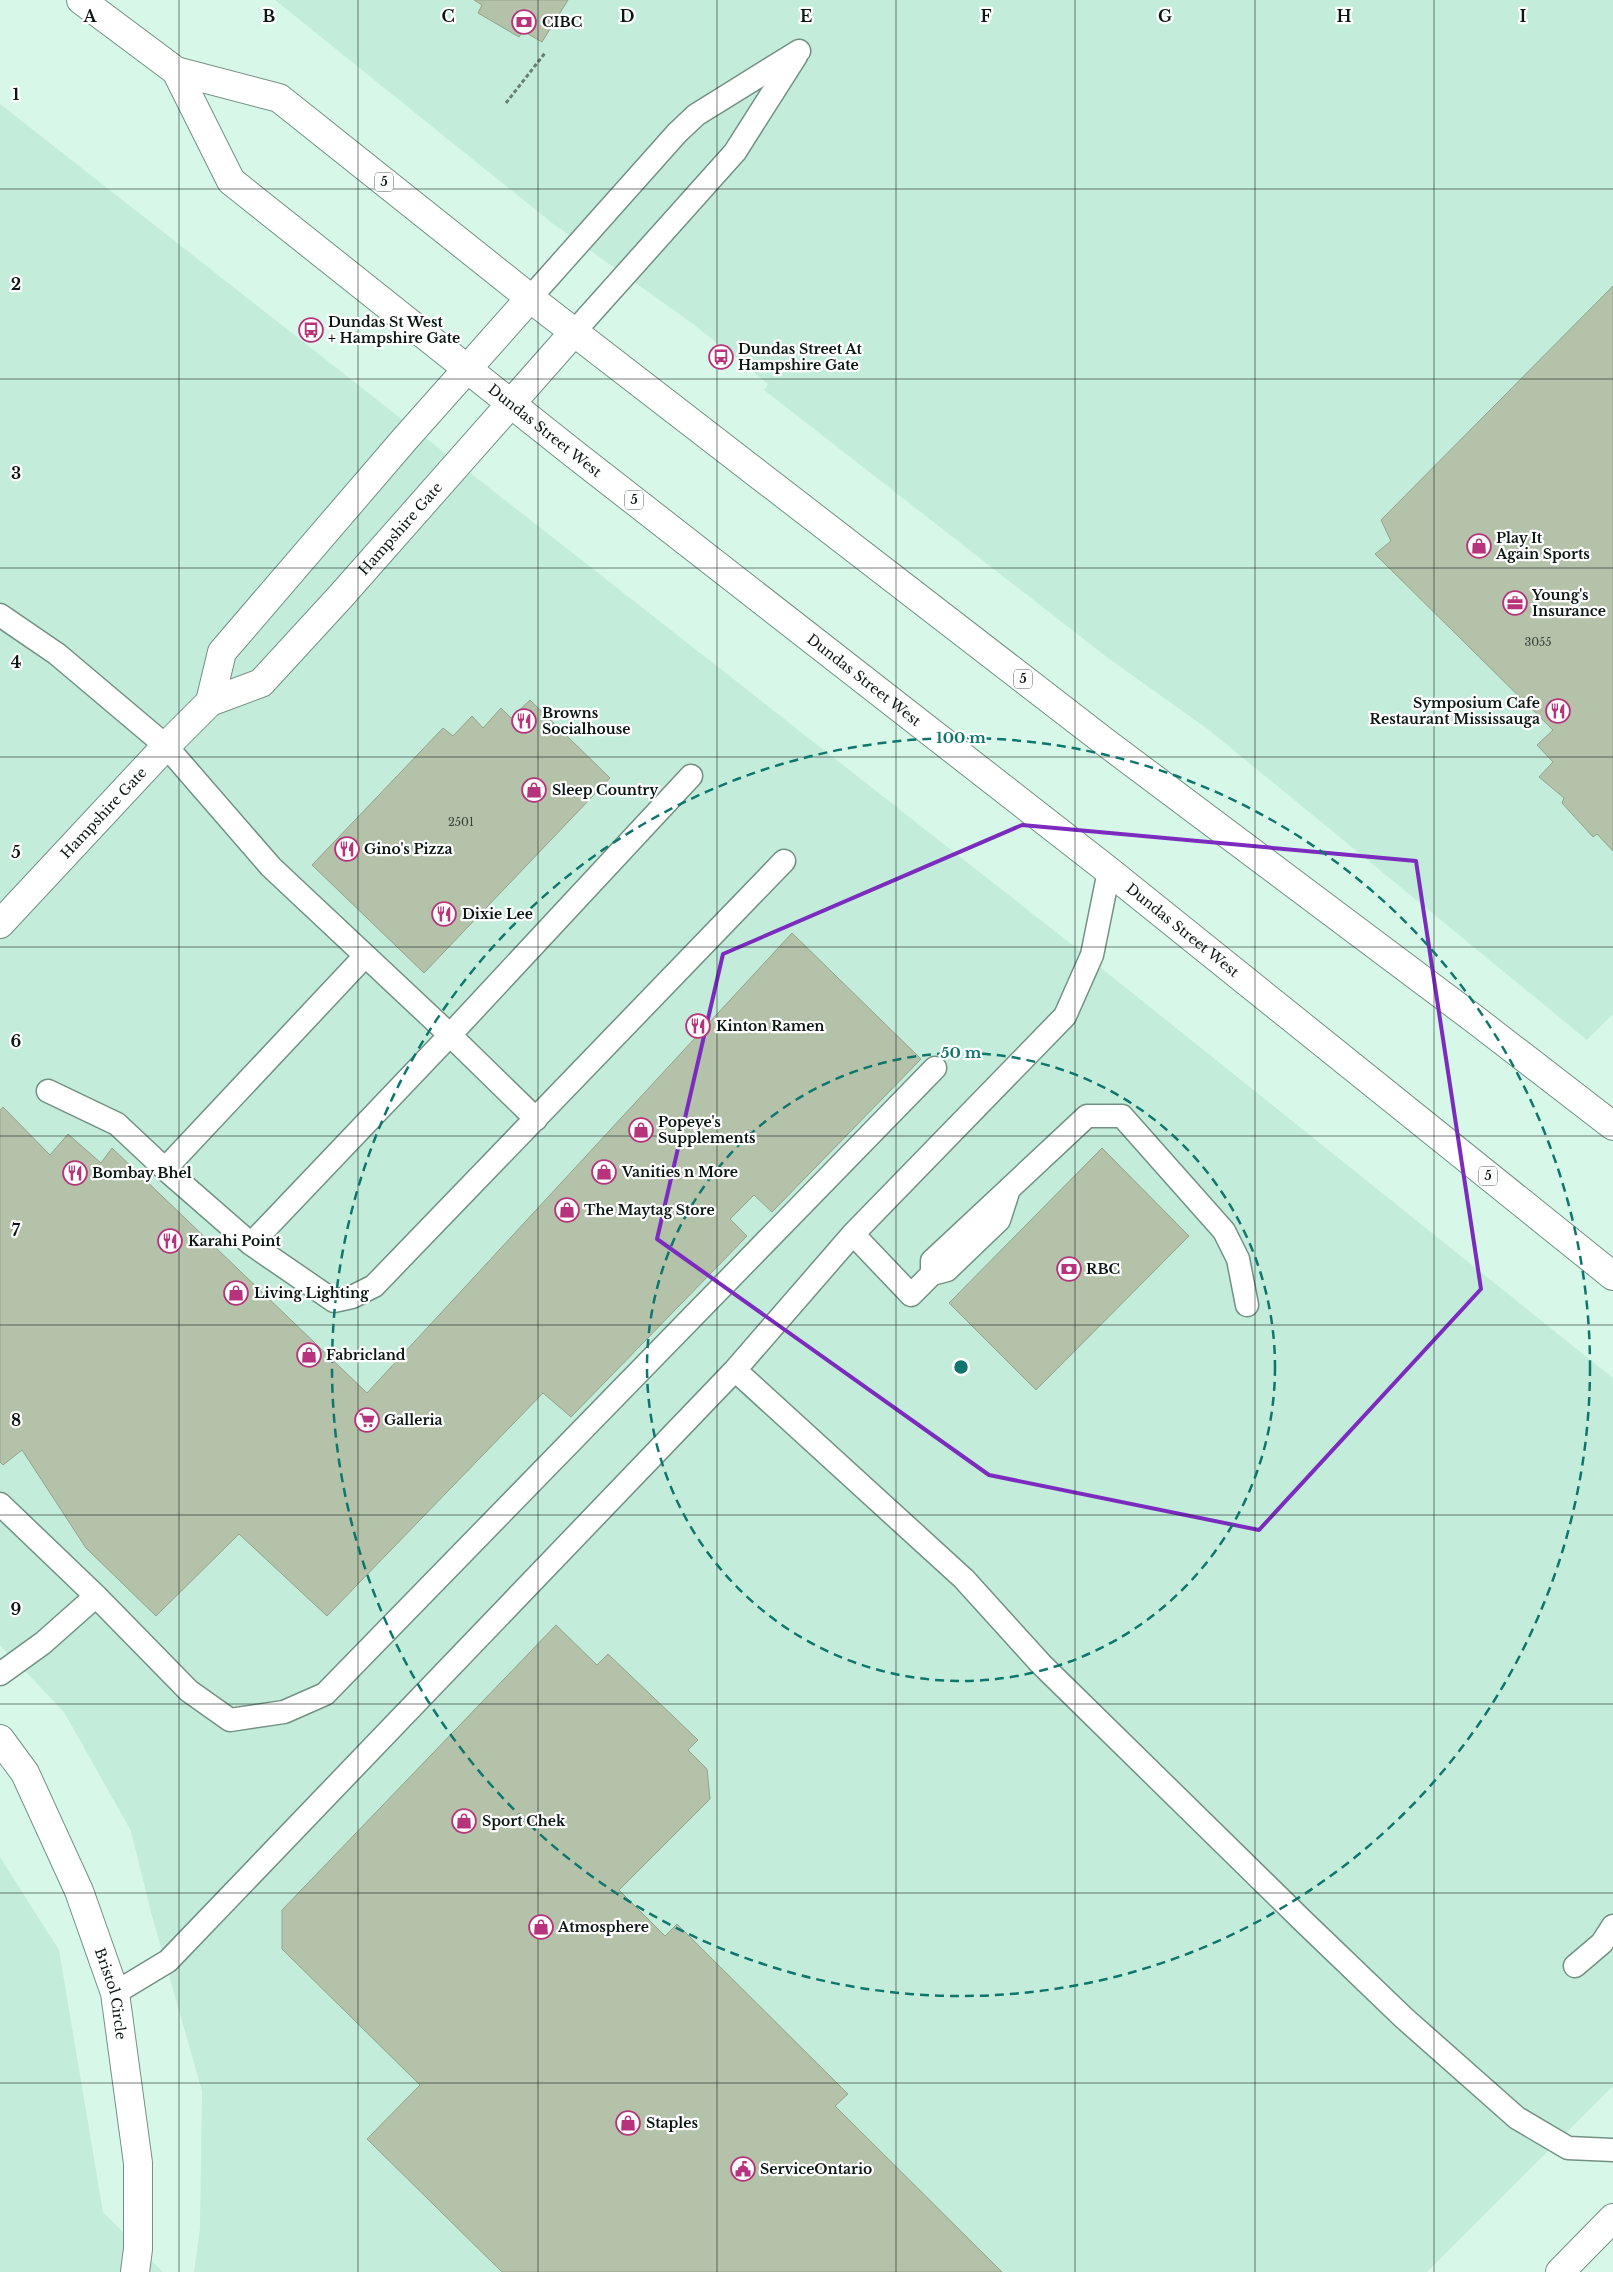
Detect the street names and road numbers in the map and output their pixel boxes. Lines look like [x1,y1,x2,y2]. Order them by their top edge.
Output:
road number: 5 [375,172,393,192]
street label: Dundas Street West [485,380,606,481]
street label: Hampshire Gate [355,479,446,579]
road number: 5 [625,490,643,510]
street label: Dundas Street West [803,630,925,730]
road number: 5 [1014,670,1032,689]
street label: Hampshire Gate [57,764,150,862]
street label: Dundas Street West [1122,879,1243,981]
road number: 5 [1479,1166,1497,1186]
street label: Bristol Circle [91,1945,130,2041]

